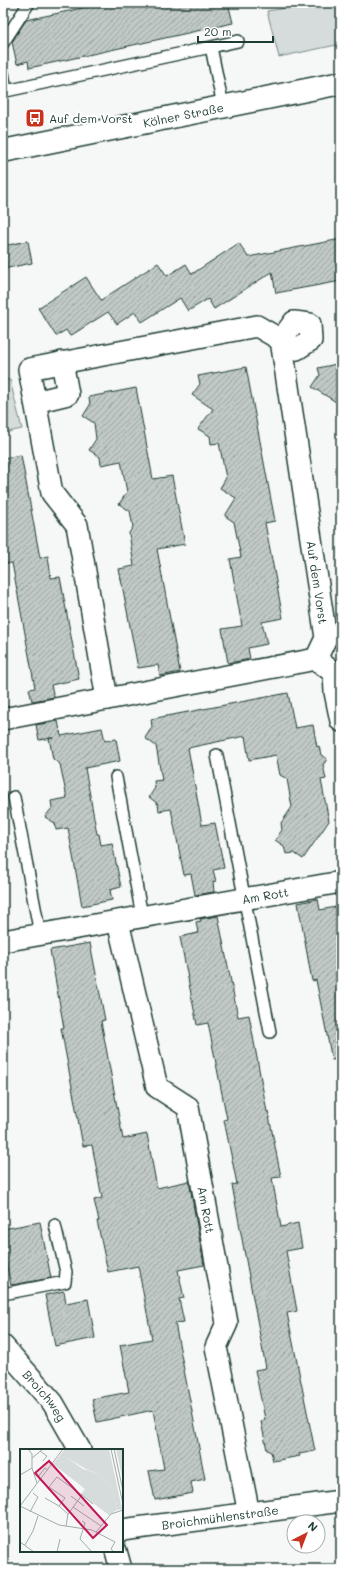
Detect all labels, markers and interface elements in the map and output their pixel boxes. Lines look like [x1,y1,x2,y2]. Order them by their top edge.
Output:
scale bar [198,18,273,44]
text: 20 m [204,23,232,39]
street label: Kölner Straße [142,99,225,131]
bus stop icon: Auf dem Vorst [24,107,46,129]
place label: Auf dem Vorst [49,110,133,126]
street label: Auf dem Vorst [303,540,332,625]
street label: Am Rott [240,883,290,907]
street label: Am Rott [195,1185,219,1235]
street label: Broichweg [19,1366,70,1424]
inset map [20,1449,123,1552]
street label: Broichmühlenstraße [161,1501,280,1533]
north arrow [286,1514,326,1554]
text: N [305,1518,321,1535]

